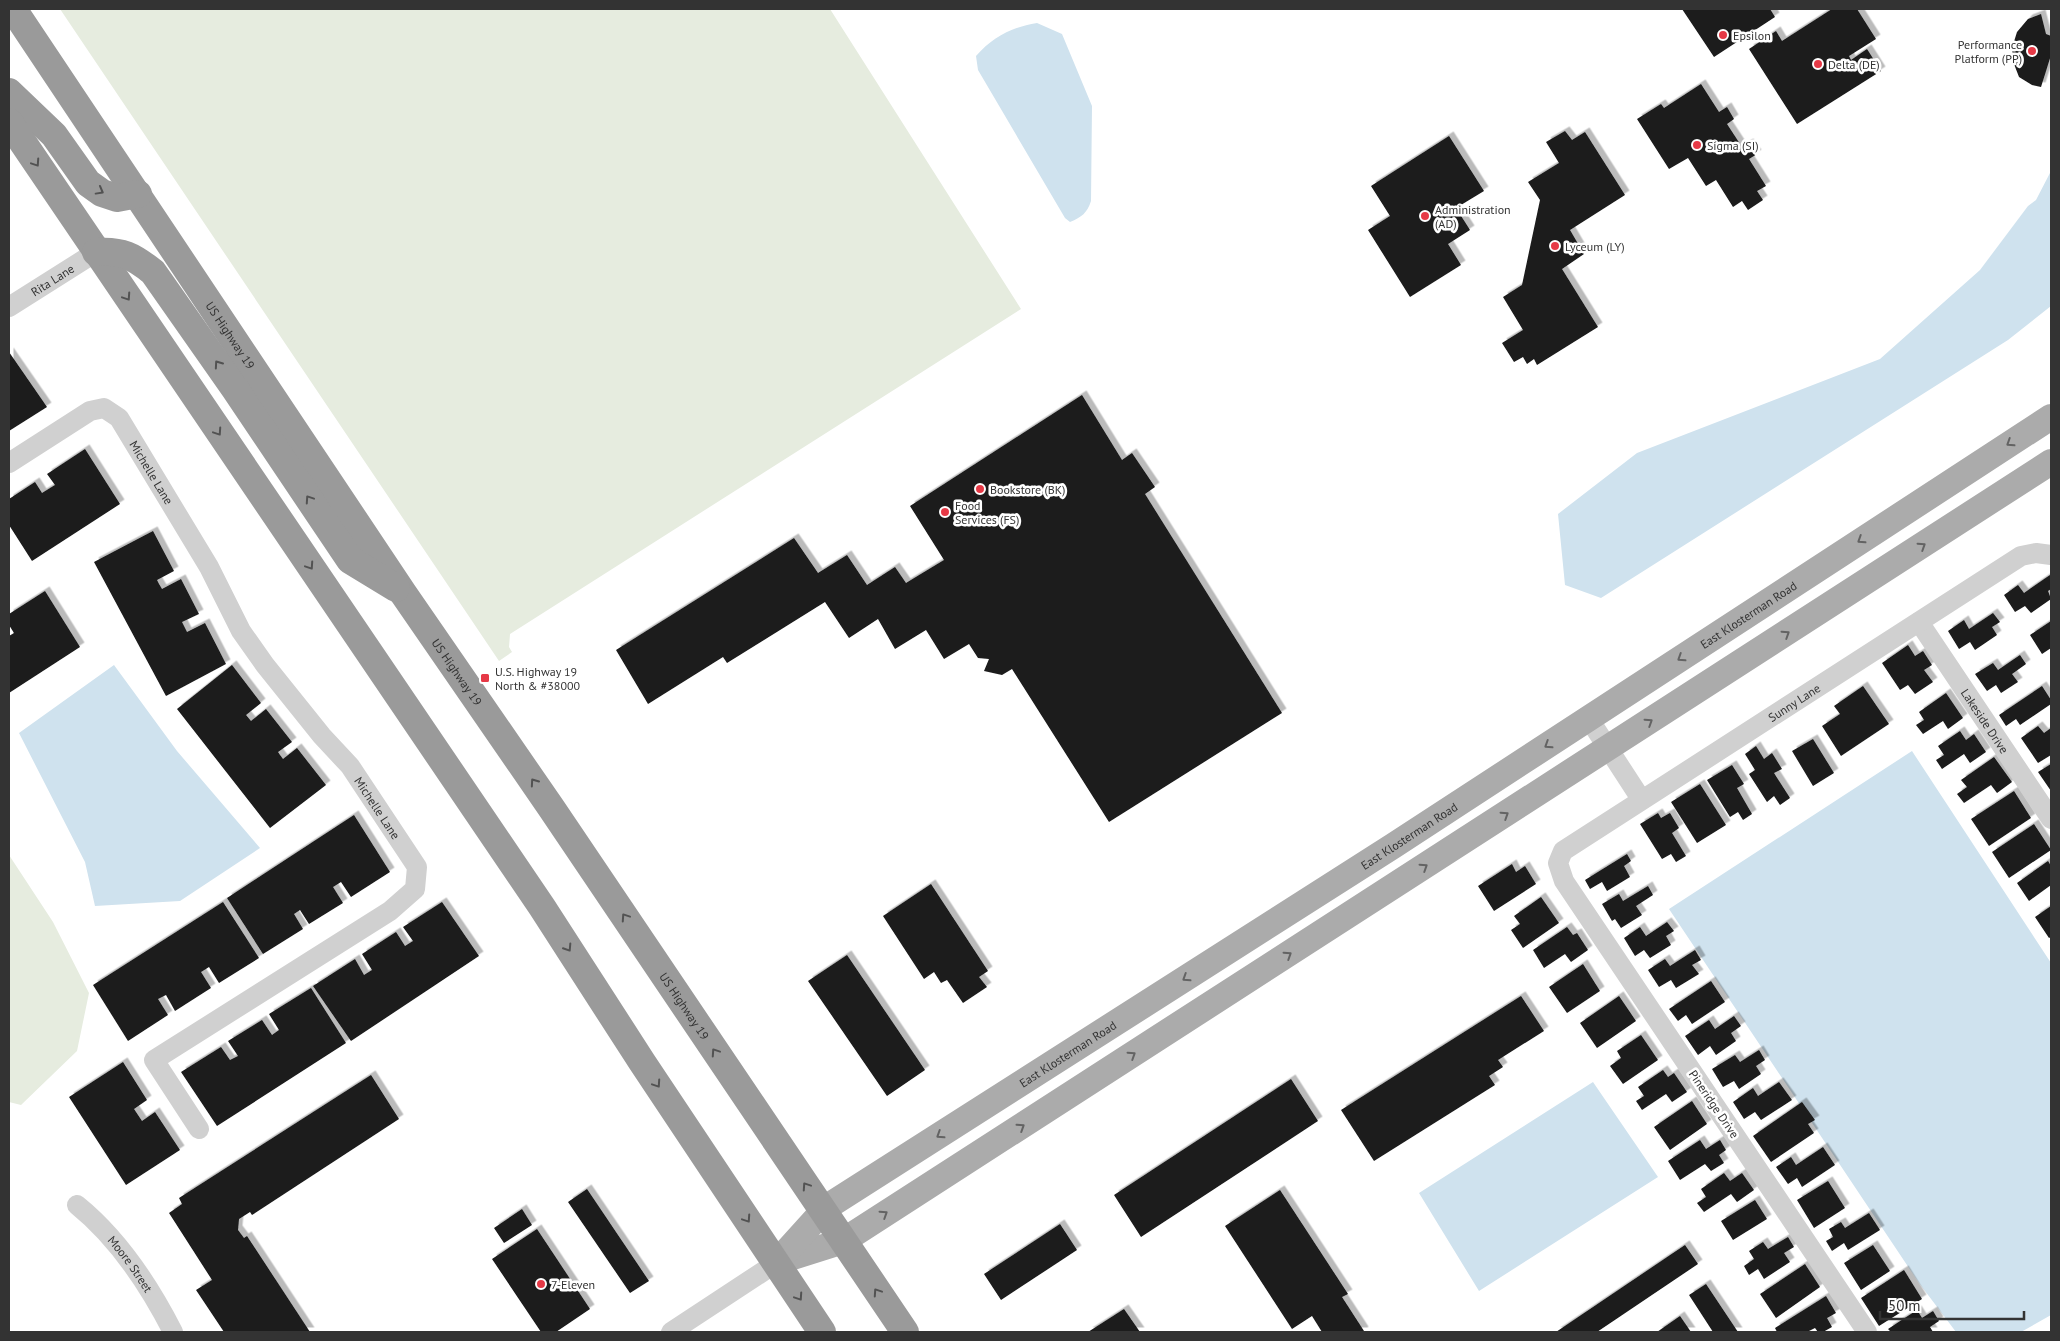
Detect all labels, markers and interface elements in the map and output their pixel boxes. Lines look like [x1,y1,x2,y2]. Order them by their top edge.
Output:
place label: Epsilon [1733,28,1771,43]
marker: Epsilon [1717,29,1729,41]
place label: Performance Platform (PP) [1954,37,2022,66]
marker: Performance Platform (PP) [2026,45,2038,57]
place label: Delta (DE) [1828,57,1880,72]
marker: Delta (DE) [1812,58,1824,70]
place label: Sigma (SI) [1707,138,1759,153]
marker: Sigma (SI) [1691,139,1703,151]
one-way arrow [30,157,39,166]
one-way arrow [95,185,104,195]
place label: Administration (AD) [1435,202,1511,231]
marker: Administration (AD) [1419,210,1431,222]
place label: Lyceum (LY) [1565,239,1625,254]
marker: Lyceum (LY) [1549,240,1561,252]
street label: Rita Lane [28,261,76,299]
one-way arrow [121,291,130,301]
street label: US Highway 19 [203,298,259,372]
one-way arrow [215,361,224,370]
one-way arrow [212,426,221,435]
one-way arrow [2007,437,2016,446]
street label: Michelle Lane [127,438,177,507]
place label: Bookstore (BK) [990,482,1065,497]
marker: Bookstore (BK) [974,483,986,495]
one-way arrow [306,495,315,505]
place label: Food Services (FS) [955,498,1019,527]
marker: Food Services (FS) [939,506,951,518]
one-way arrow [1857,534,1866,544]
one-way arrow [1917,542,1926,552]
one-way arrow [303,561,313,570]
street label: East Klosterman Road [1697,578,1799,651]
one-way arrow [1780,631,1789,640]
street label: US Highway 19 [429,635,486,708]
one-way arrow [1677,652,1686,662]
place label: U.S. Highway 19 North & #38000 [495,664,580,693]
marker: U.S. Highway 19 North & #38000 [479,672,491,684]
street label: Sunny Lane [1765,680,1823,725]
street label: Lakeside Drive [1958,686,2012,756]
one-way arrow [1644,719,1653,729]
one-way arrow [1545,739,1554,748]
street label: Michelle Lane [352,774,404,842]
one-way arrow [531,778,540,788]
street label: East Klosterman Road [1358,799,1460,872]
one-way arrow [1500,812,1509,821]
one-way arrow [1419,864,1428,874]
one-way arrow [622,913,631,923]
one-way arrow [562,942,571,952]
one-way arrow [1282,952,1291,962]
street label: US Highway 19 [657,969,713,1042]
one-way arrow [1182,972,1191,981]
street label: East Klosterman Road [1016,1017,1119,1090]
one-way arrow [712,1048,721,1057]
one-way arrow [1126,1052,1135,1062]
street label: Pineridge Drive [1686,1067,1742,1141]
one-way arrow [650,1079,660,1088]
one-way arrow [1015,1123,1024,1133]
one-way arrow [937,1129,946,1139]
one-way arrow [803,1182,812,1192]
one-way arrow [878,1211,887,1220]
one-way arrow [741,1214,750,1223]
street label: Moore Street [105,1232,156,1295]
place label: 7-Eleven [551,1277,595,1292]
marker: 7-Eleven [535,1278,547,1290]
one-way arrow [874,1288,883,1298]
scale bar [1880,1288,2024,1320]
one-way arrow [793,1292,802,1301]
text: 50 m [1888,1296,1921,1315]

